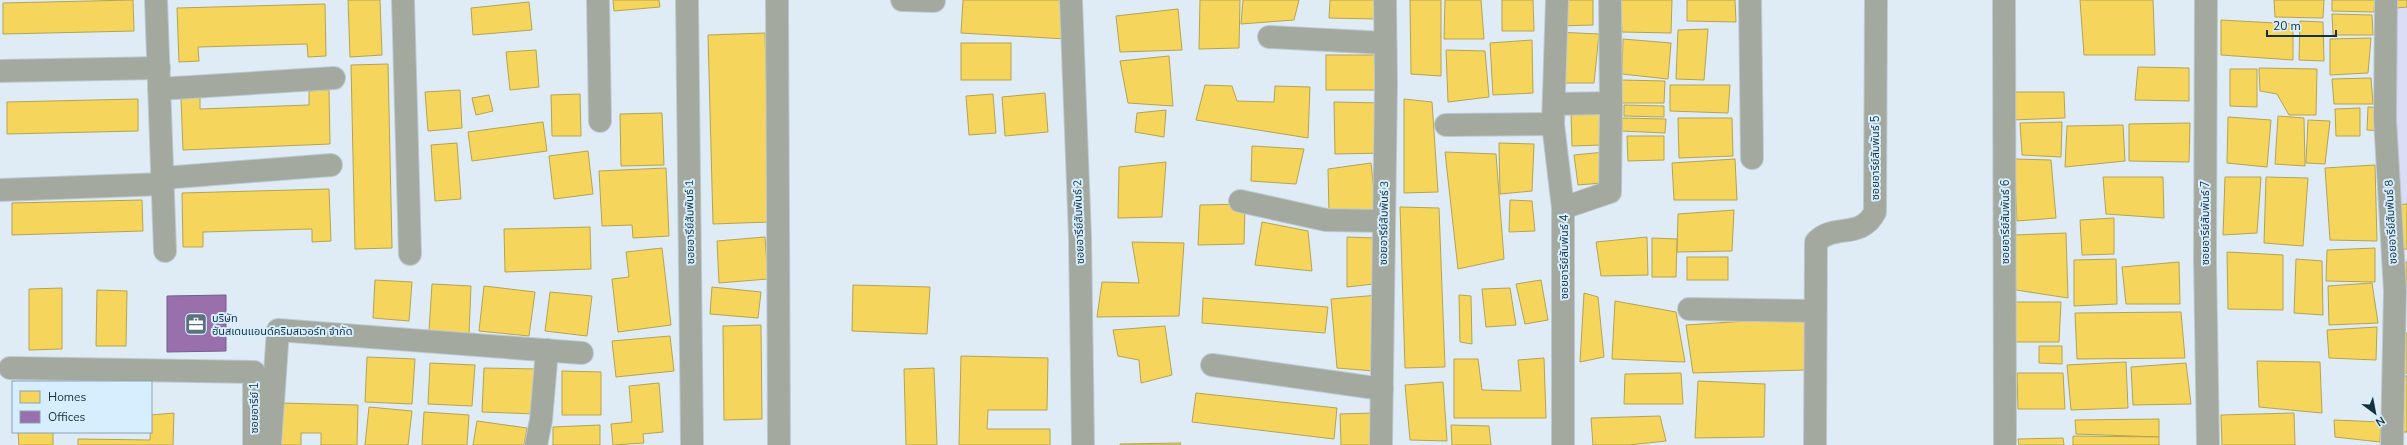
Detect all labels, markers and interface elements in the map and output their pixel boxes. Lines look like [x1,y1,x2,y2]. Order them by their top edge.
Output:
scale bar [2267,12,2336,38]
text: 20 m [2273,18,2301,34]
street label: ซอยอารีย์สัมพันธ์ 5 [1868,115,1883,200]
street label: ซอยอารีย์สัมพันธ์ 6 [1998,179,2013,264]
street label: ซอยอารีย์สัมพันธ์ 8 [2381,179,2401,265]
street label: ซอยอารีย์สัมพันธ์ 1 [682,180,698,264]
street label: ซอยอารีย์สัมพันธ์ 2 [1070,180,1088,264]
street label: ซอยอารีย์สัมพันธ์ 3 [1376,181,1392,265]
street label: ซอยอารีย์สัมพันธ์ 7 [2198,181,2213,265]
street label: ซอยอารีย์สัมพันธ์ 4 [1557,214,1572,299]
office icon: บริษัท ฮันสเดนแอนด์คริมสเวอร์ท จำกัด [183,311,209,337]
place label: บริษัท ฮันสเดนแอนด์คริมสเวอร์ท จำกัด [212,311,352,339]
legend [12,381,152,433]
street label: ซอยอารีย์ 1 [247,382,262,434]
text: Homes [48,389,86,405]
north arrow [2355,393,2395,433]
text: Offices [48,409,86,425]
text: N [2373,413,2388,430]

